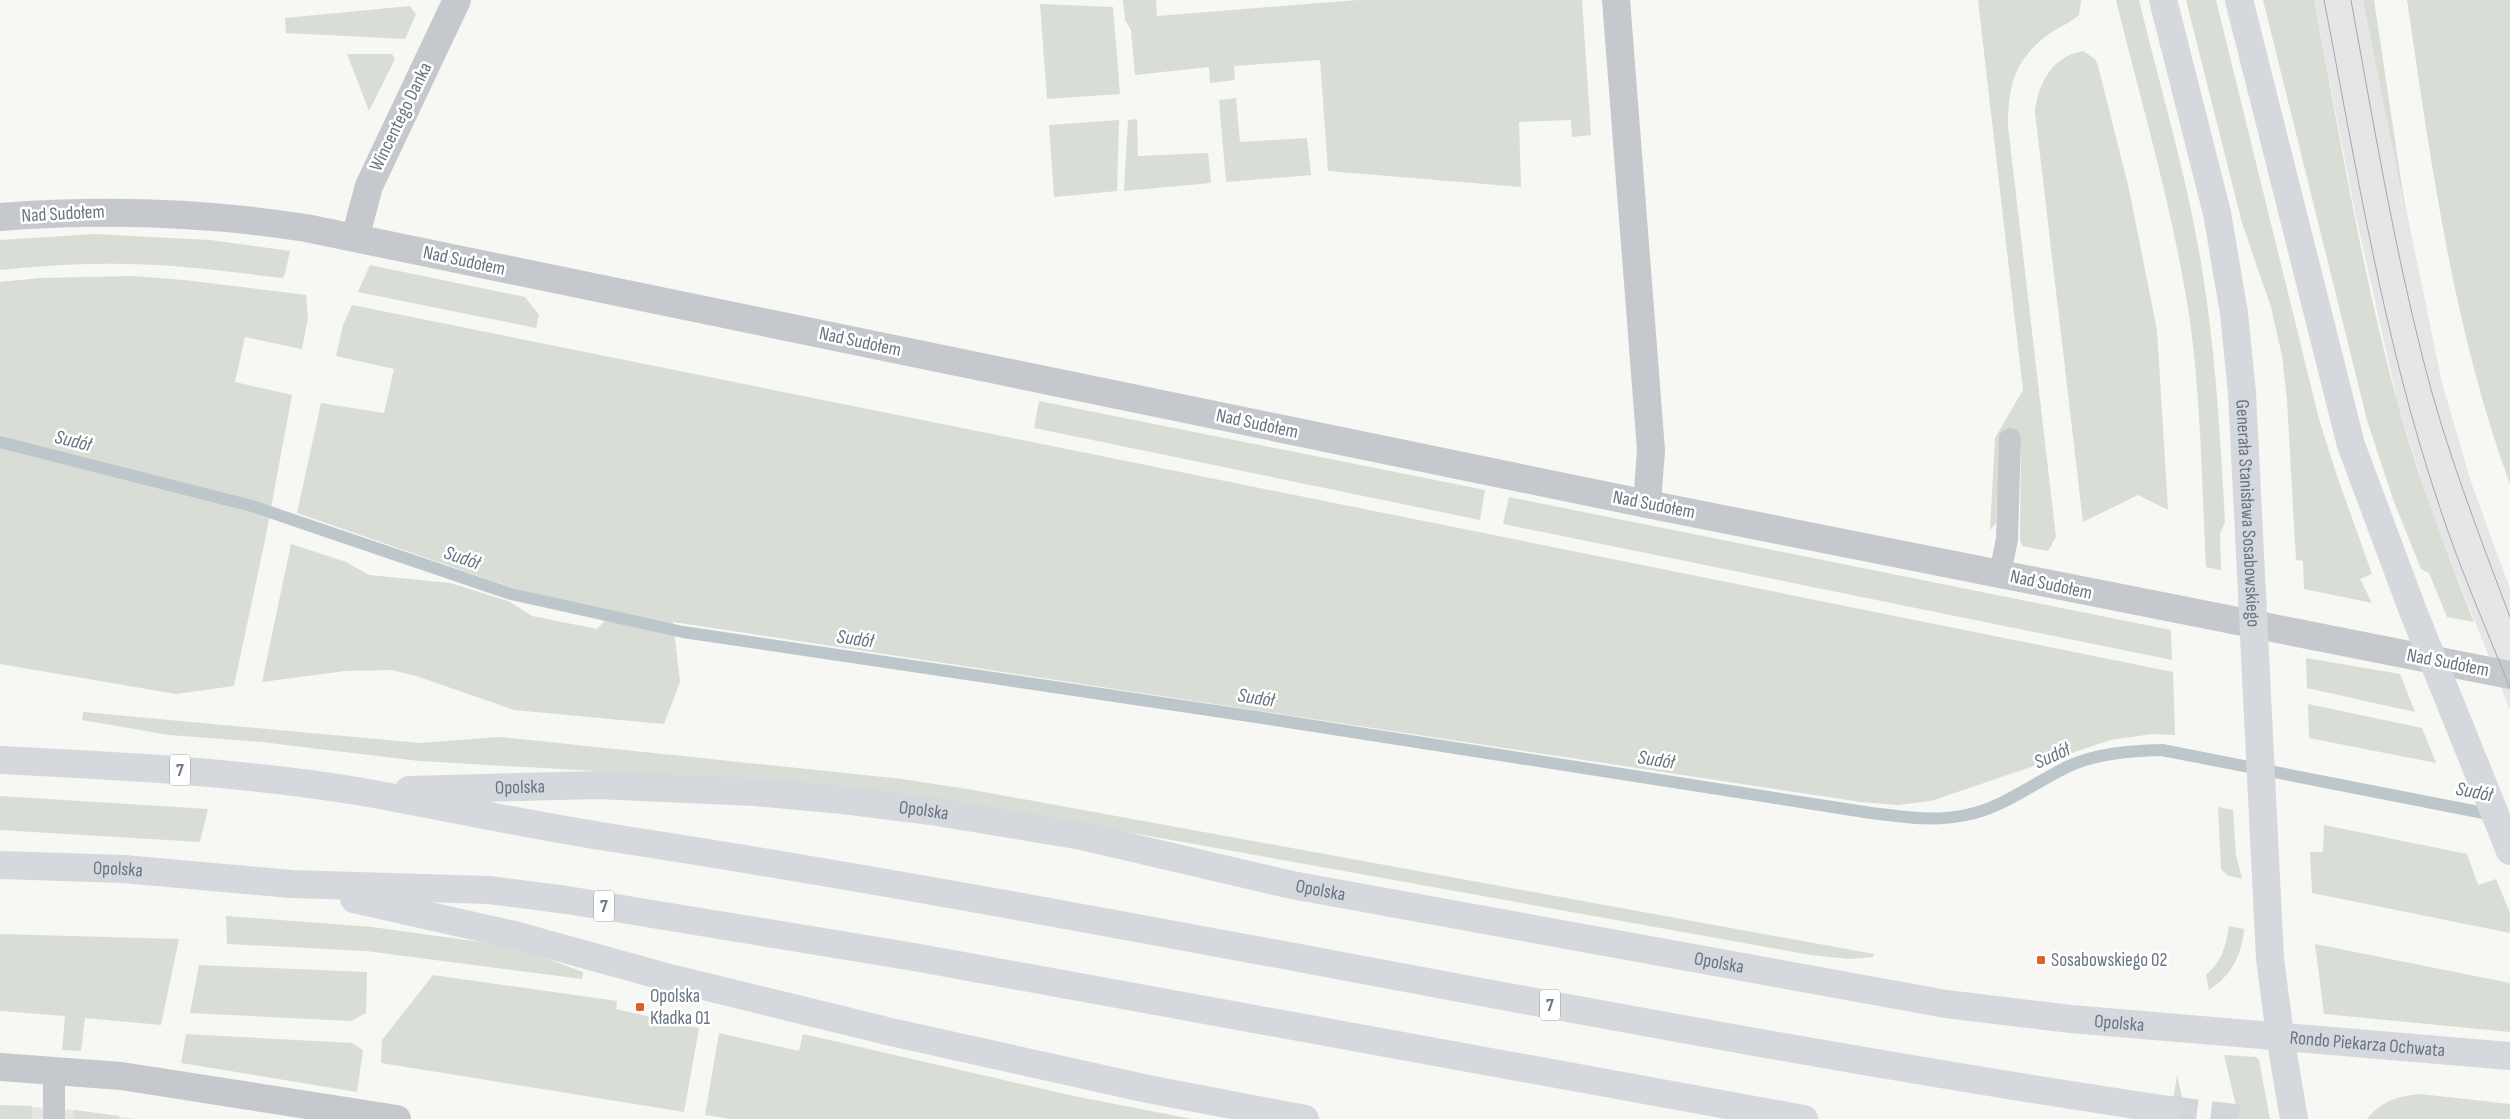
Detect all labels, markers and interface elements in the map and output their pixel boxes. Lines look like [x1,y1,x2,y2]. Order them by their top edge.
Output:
street label: Wincentego Danka [365,59,437,175]
street label: Nad Sudołem [21,200,105,228]
street label: Nad Sudołem [421,241,507,281]
street label: Nad Sudołem [817,322,903,362]
street label: Generała Stanisława Sosabowskiego [2231,399,2265,628]
street label: Nad Sudołem [1214,404,1300,444]
water label: Sudół [52,425,95,457]
street label: Nad Sudołem [1611,486,1697,524]
water label: Sudół [441,541,484,576]
street label: Nad Sudołem [2008,565,2094,605]
water label: Sudół [835,625,876,654]
street label: Nad Sudołem [2405,644,2491,682]
water label: Sudół [1236,683,1277,713]
water label: Sudół [2030,737,2075,774]
water label: Sudół [1636,745,1677,775]
road number: 7 [170,754,190,786]
street label: Opolska [495,775,545,799]
water label: Sudół [2454,777,2496,808]
street label: Opolska [897,796,950,825]
street label: Opolska [93,857,144,882]
street label: Opolska [1294,874,1347,906]
road number: 7 [594,890,614,921]
street label: Opolska [1692,947,1746,978]
place label: Sosabowskiego 02 [2051,949,2167,972]
marker: Sosabowskiego 02 [2035,954,2047,966]
place label: Opolska Kładka 01 [650,985,711,1030]
road number: 7 [1540,990,1560,1020]
marker: Opolska Kładka 01 [634,1001,646,1013]
street label: Opolska [2093,1010,2145,1037]
street label: Rondo Piekarza Ochwata [2289,1026,2446,1062]

